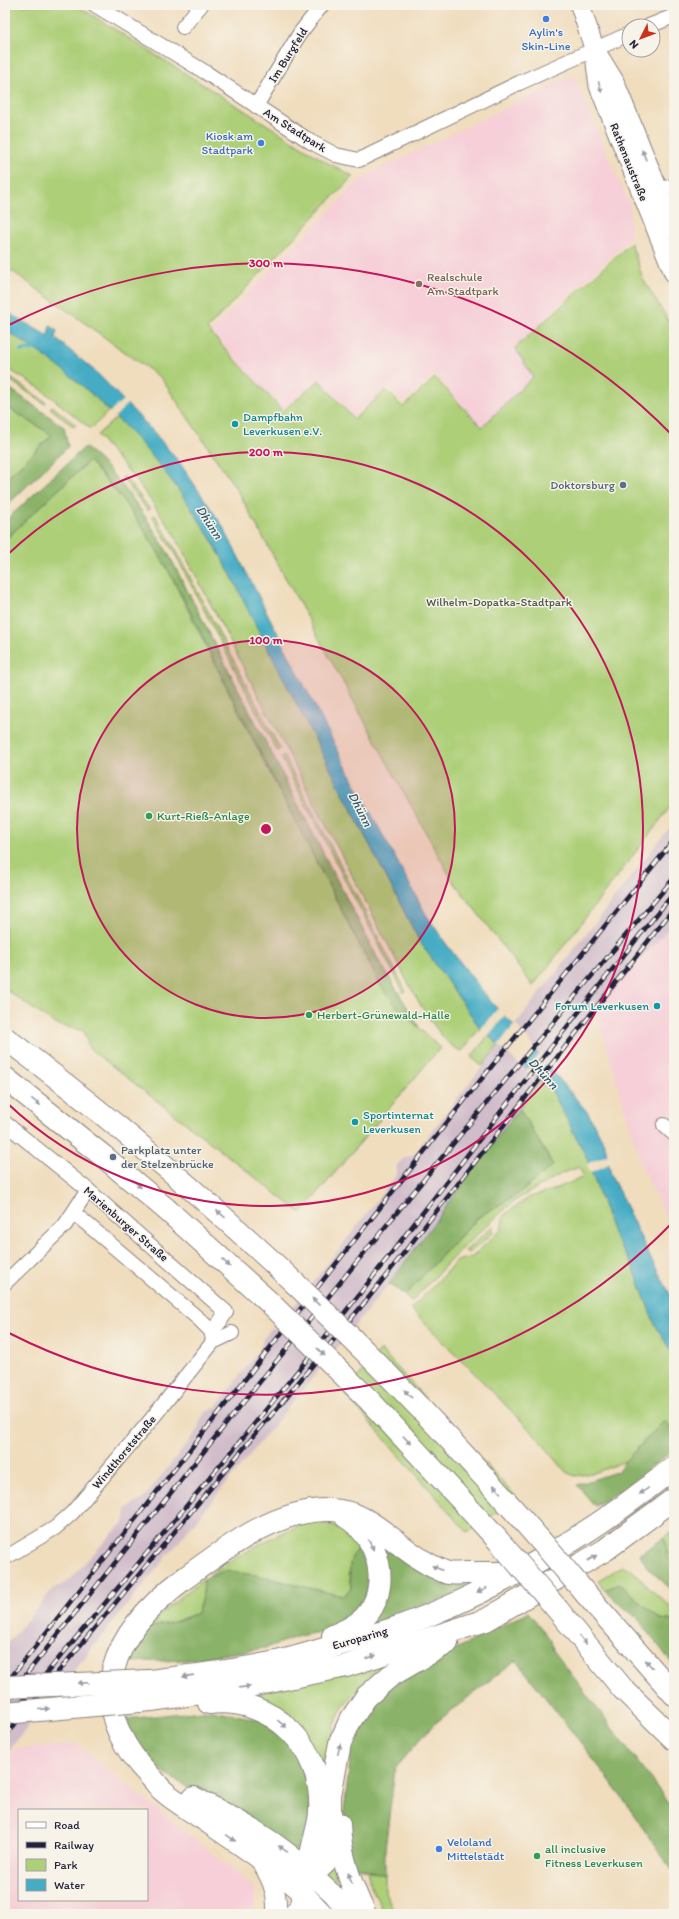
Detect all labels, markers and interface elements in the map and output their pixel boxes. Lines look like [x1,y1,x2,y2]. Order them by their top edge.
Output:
marker: Aylin's Skin-Line [541,14,551,24]
north arrow [621,18,661,58]
street label: Im Burgfeld [265,24,311,85]
place label: Aylin's Skin-Line [522,25,571,53]
text: N [627,37,641,51]
one-way arrow [597,81,603,93]
street label: Am Stadtpark [261,105,330,155]
street label: Rathenaustraße [607,121,651,203]
place label: Kiosk am Stadtpark [202,129,254,157]
marker: Kiosk am Stadtpark [256,138,266,148]
one-way arrow [640,149,646,161]
text: 300 m [249,256,284,270]
place label: Realschule Am Stadtpark [427,270,500,298]
marker: Realschule Am Stadtpark [414,279,424,289]
place label: Dampfbahn Leverkusen e.V. [243,410,322,438]
marker: Dampfbahn Leverkusen e.V. [230,419,240,429]
text: 200 m [249,445,284,459]
place label: Doktorsburg [550,478,616,492]
marker: Doktorsburg [618,480,628,490]
water label: Dhünn [193,503,226,542]
park label: Wilhelm-Dopatka-Stadtpark [426,595,573,609]
text: 100 m [249,633,283,647]
water label: Dhünn [345,789,376,830]
place label: Kurt-Rieß-Anlage [157,809,250,823]
marker: Kurt-Rieß-Anlage [144,811,154,821]
centre of rings [259,822,273,836]
place label: Forum Leverkusen [555,999,649,1013]
marker: Forum Leverkusen [652,1001,662,1011]
place label: Herbert-Grünewald-Halle [317,1008,450,1022]
marker: Herbert-Grünewald-Halle [304,1010,314,1020]
water label: Dhünn [526,1055,562,1093]
one-way arrow [30,1098,41,1106]
place label: Sportinternat Leverkusen [363,1108,434,1136]
marker: Sportinternat Leverkusen [350,1117,360,1127]
place label: Parkplatz unter der Stelzenbrücke [121,1143,214,1171]
marker: Parkplatz unter der Stelzenbrücke [108,1152,118,1162]
one-way arrow [131,1180,142,1189]
street label: Marienburger Straße [81,1183,171,1265]
one-way arrow [216,1210,225,1219]
one-way arrow [221,1258,232,1267]
one-way arrow [311,1297,321,1307]
one-way arrow [316,1347,326,1357]
one-way arrow [403,1389,413,1399]
street label: Windthorststraße [89,1412,159,1492]
one-way arrow [402,1435,412,1445]
one-way arrow [492,1484,501,1494]
one-way arrow [638,1487,649,1495]
one-way arrow [368,1539,374,1551]
one-way arrow [586,1554,598,1561]
one-way arrow [431,1565,442,1571]
one-way arrow [476,1587,487,1593]
street label: Europaring [331,1623,390,1653]
one-way arrow [578,1635,587,1646]
one-way arrow [366,1654,378,1660]
one-way arrow [644,1659,653,1669]
one-way arrow [182,1673,194,1679]
one-way arrow [76,1680,89,1686]
one-way arrow [239,1684,251,1690]
one-way arrow [38,1706,50,1713]
one-way arrow [276,1719,287,1728]
one-way arrow [336,1742,342,1755]
legend [18,1809,148,1901]
text: Road [54,1818,80,1832]
one-way arrow [226,1834,237,1842]
place label: Veloland Mittelstädt [447,1835,505,1863]
text: Railway [54,1838,94,1852]
place label: all inclusive Fitness Leverkusen [545,1842,643,1870]
marker: Veloland Mittelstädt [434,1844,444,1854]
one-way arrow [277,1845,288,1853]
marker: all inclusive Fitness Leverkusen [532,1851,542,1861]
text: Park [54,1858,78,1872]
one-way arrow [347,1872,353,1884]
text: Water [54,1878,85,1892]

